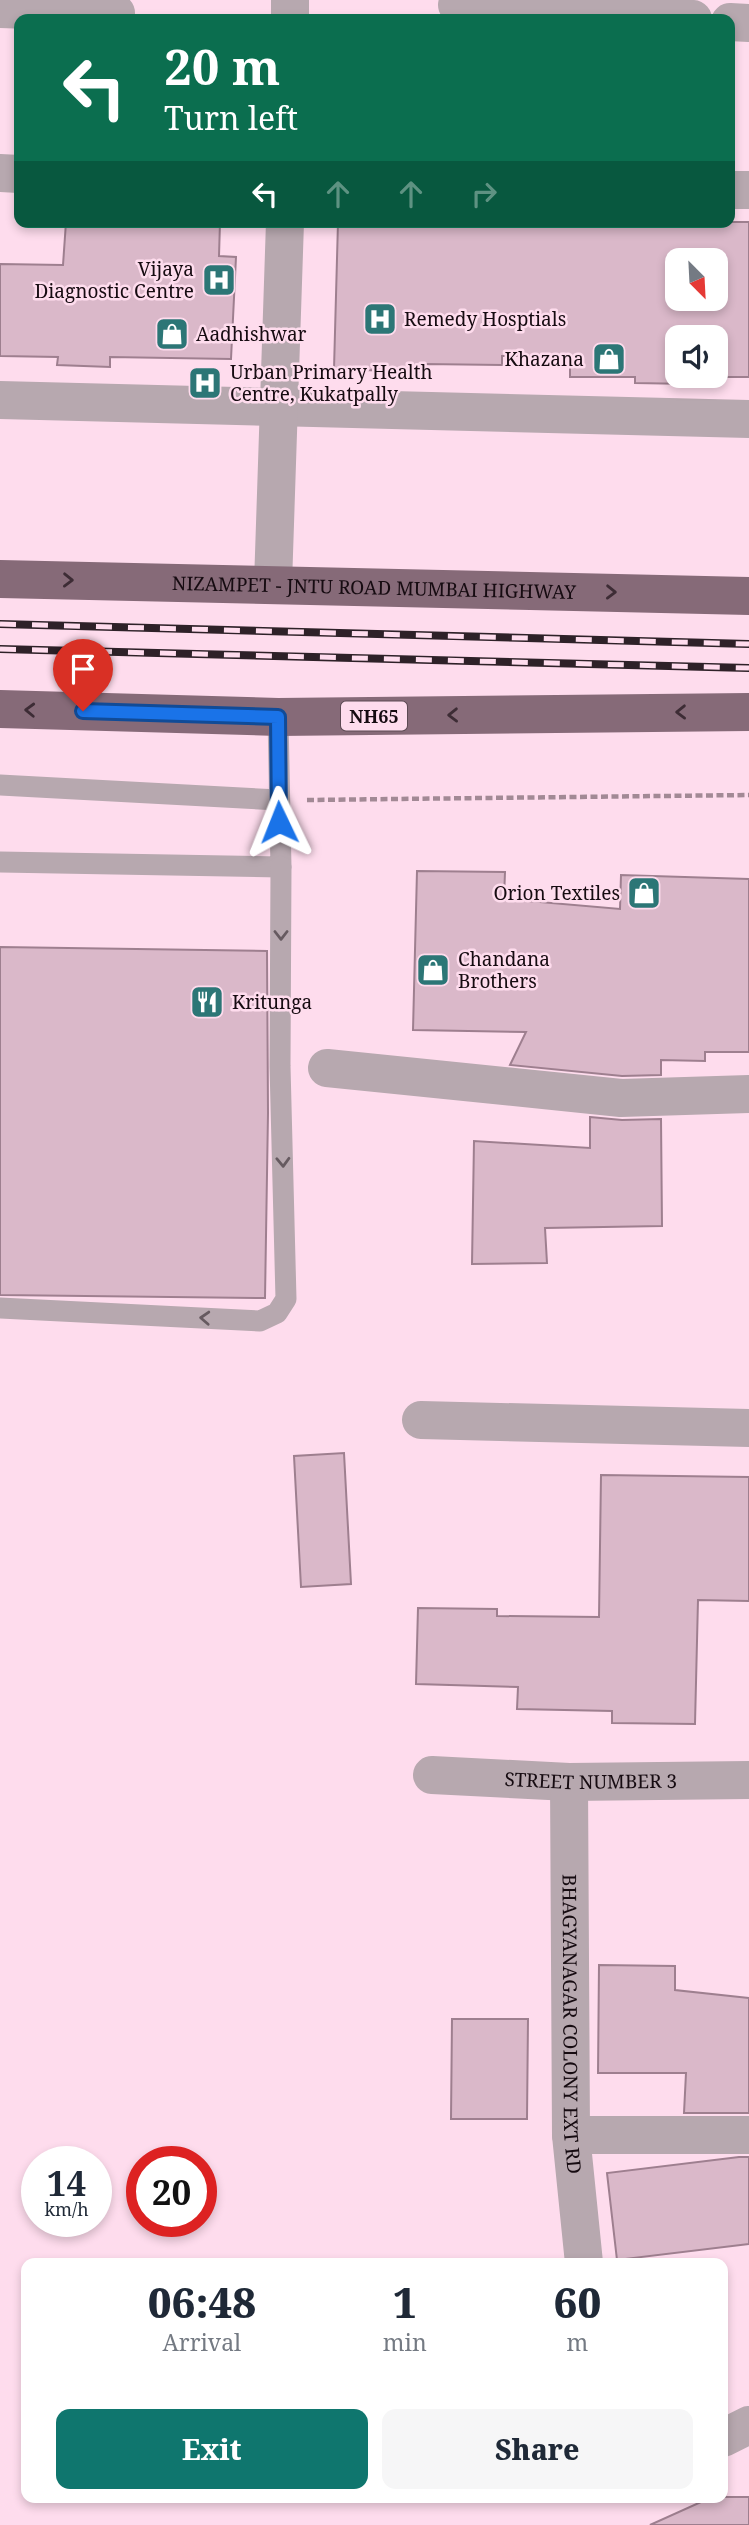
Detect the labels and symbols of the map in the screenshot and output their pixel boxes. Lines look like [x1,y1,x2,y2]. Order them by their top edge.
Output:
north arrow [665,248,728,312]
place label: Vijaya Diagnostic Centre [34,256,194,304]
hospital icon: Vijaya Diagnostic Centre [200,261,238,299]
hospital icon: Remedy Hosptials [361,300,399,338]
place label: Remedy Hosptials [404,306,566,332]
shop icon: Aadhishwar [153,315,191,353]
place label: Aadhishwar [196,321,307,347]
shop icon: Khazana [590,340,628,378]
place label: Khazana [505,346,584,372]
place label: Urban Primary Health Centre, Kukatpally [230,359,432,407]
hospital icon: Urban Primary Health Centre, Kukatpally [186,364,224,402]
street label: NIZAMPET - JNTU ROAD MUMBAI HIGHWAY [172,570,576,605]
one-way arrow [63,573,74,588]
one-way arrow [606,584,617,600]
pin [53,639,113,711]
one-way arrow [24,702,35,717]
road number: NH65 [341,702,407,730]
one-way arrow [675,704,686,720]
one-way arrow [448,707,458,723]
position arrow [242,785,316,859]
shop icon: Orion Textiles [625,874,663,912]
place label: Orion Textiles [493,880,620,906]
one-way arrow [273,930,289,941]
place label: Chandana Brothers [458,946,550,994]
shop icon: Chandana Brothers [414,951,452,989]
restaurant icon: Kritunga [188,983,226,1021]
place label: Kritunga [232,989,312,1015]
one-way arrow [275,1157,290,1168]
one-way arrow [199,1310,210,1325]
street label: STREET NUMBER 3 [504,1766,677,1795]
street label: BHAGYANAGAR COLONY EXT RD [557,1874,588,2175]
speed limit sign: 20 [126,2146,217,2237]

